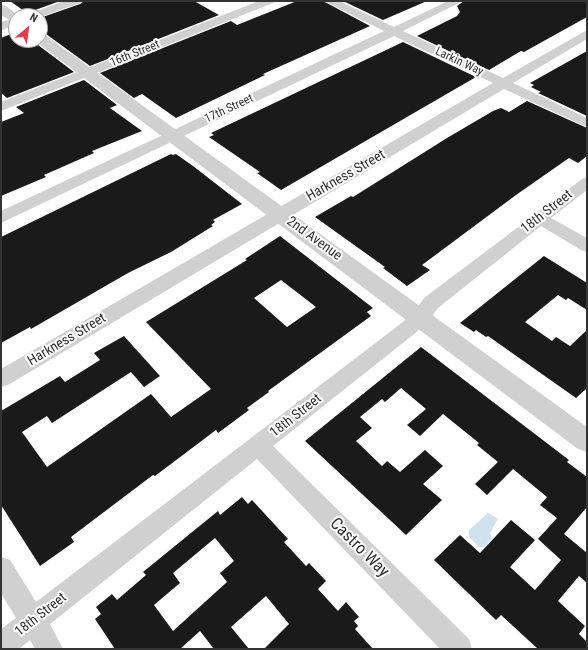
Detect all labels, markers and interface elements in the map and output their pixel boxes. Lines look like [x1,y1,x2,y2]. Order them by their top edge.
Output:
north arrow [8,8,48,48]
text: N [27,11,40,25]
street label: 16th Street [108,38,162,70]
street label: Larkin Way [433,45,485,79]
street label: 17th Street [202,91,256,127]
street label: Harkness Street [304,147,388,205]
street label: 18th Street [518,187,576,237]
street label: 2nd Avenue [283,213,345,265]
street label: Harkness Street [25,310,109,370]
street label: 18th Street [267,391,325,441]
street label: Castro Way [325,514,393,582]
street label: 18th Street [12,590,70,640]

